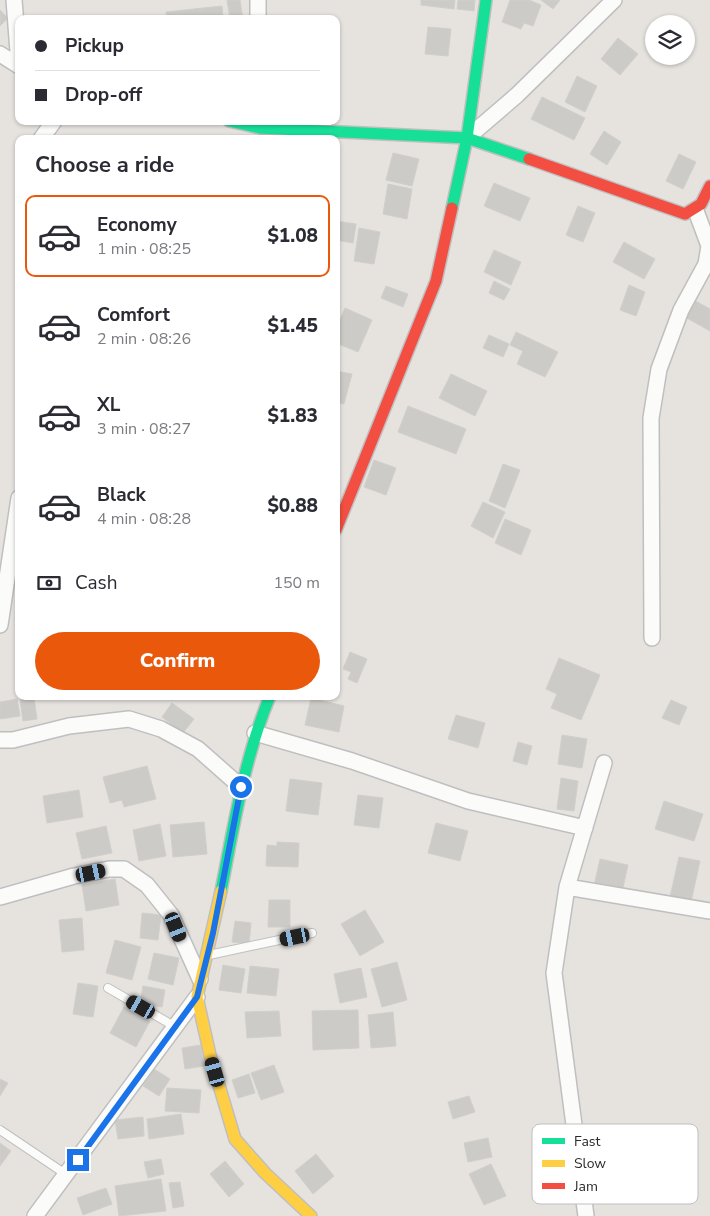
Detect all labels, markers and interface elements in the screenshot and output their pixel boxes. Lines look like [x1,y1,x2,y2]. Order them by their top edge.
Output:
map controls [645,15,695,65]
button: layers [645,15,695,65]
text: Pickup [65,33,124,59]
text: Drop-off [65,82,142,108]
text: Choose a ride [35,150,174,180]
text: Economy [97,212,177,238]
icon: car [37,214,82,259]
text: $1.08 [267,223,318,249]
text: 1 min · 08:25 [97,238,191,260]
text: Comfort [97,302,170,328]
icon: car [37,304,82,349]
text: $1.45 [267,313,318,339]
text: 2 min · 08:26 [97,328,191,350]
text: XL [97,392,120,418]
icon: car [37,394,82,439]
text: $1.83 [267,403,318,429]
text: 3 min · 08:27 [97,418,191,440]
text: Black [97,482,146,508]
icon: car [37,484,82,529]
text: $0.88 [267,493,318,519]
text: 4 min · 08:28 [97,508,191,530]
icon: cash [35,569,63,597]
text: Cash [75,570,117,596]
text: 150 m [273,572,320,594]
button: Confirm [35,632,320,690]
route start [230,776,252,798]
car [74,863,107,883]
car [163,910,188,944]
car [278,927,311,947]
car [124,993,157,1021]
car [203,1056,226,1088]
legend [532,1124,698,1204]
text: Fast [574,1132,600,1151]
route end [67,1149,89,1171]
text: Slow [574,1154,606,1173]
text: Jam [573,1177,598,1196]

